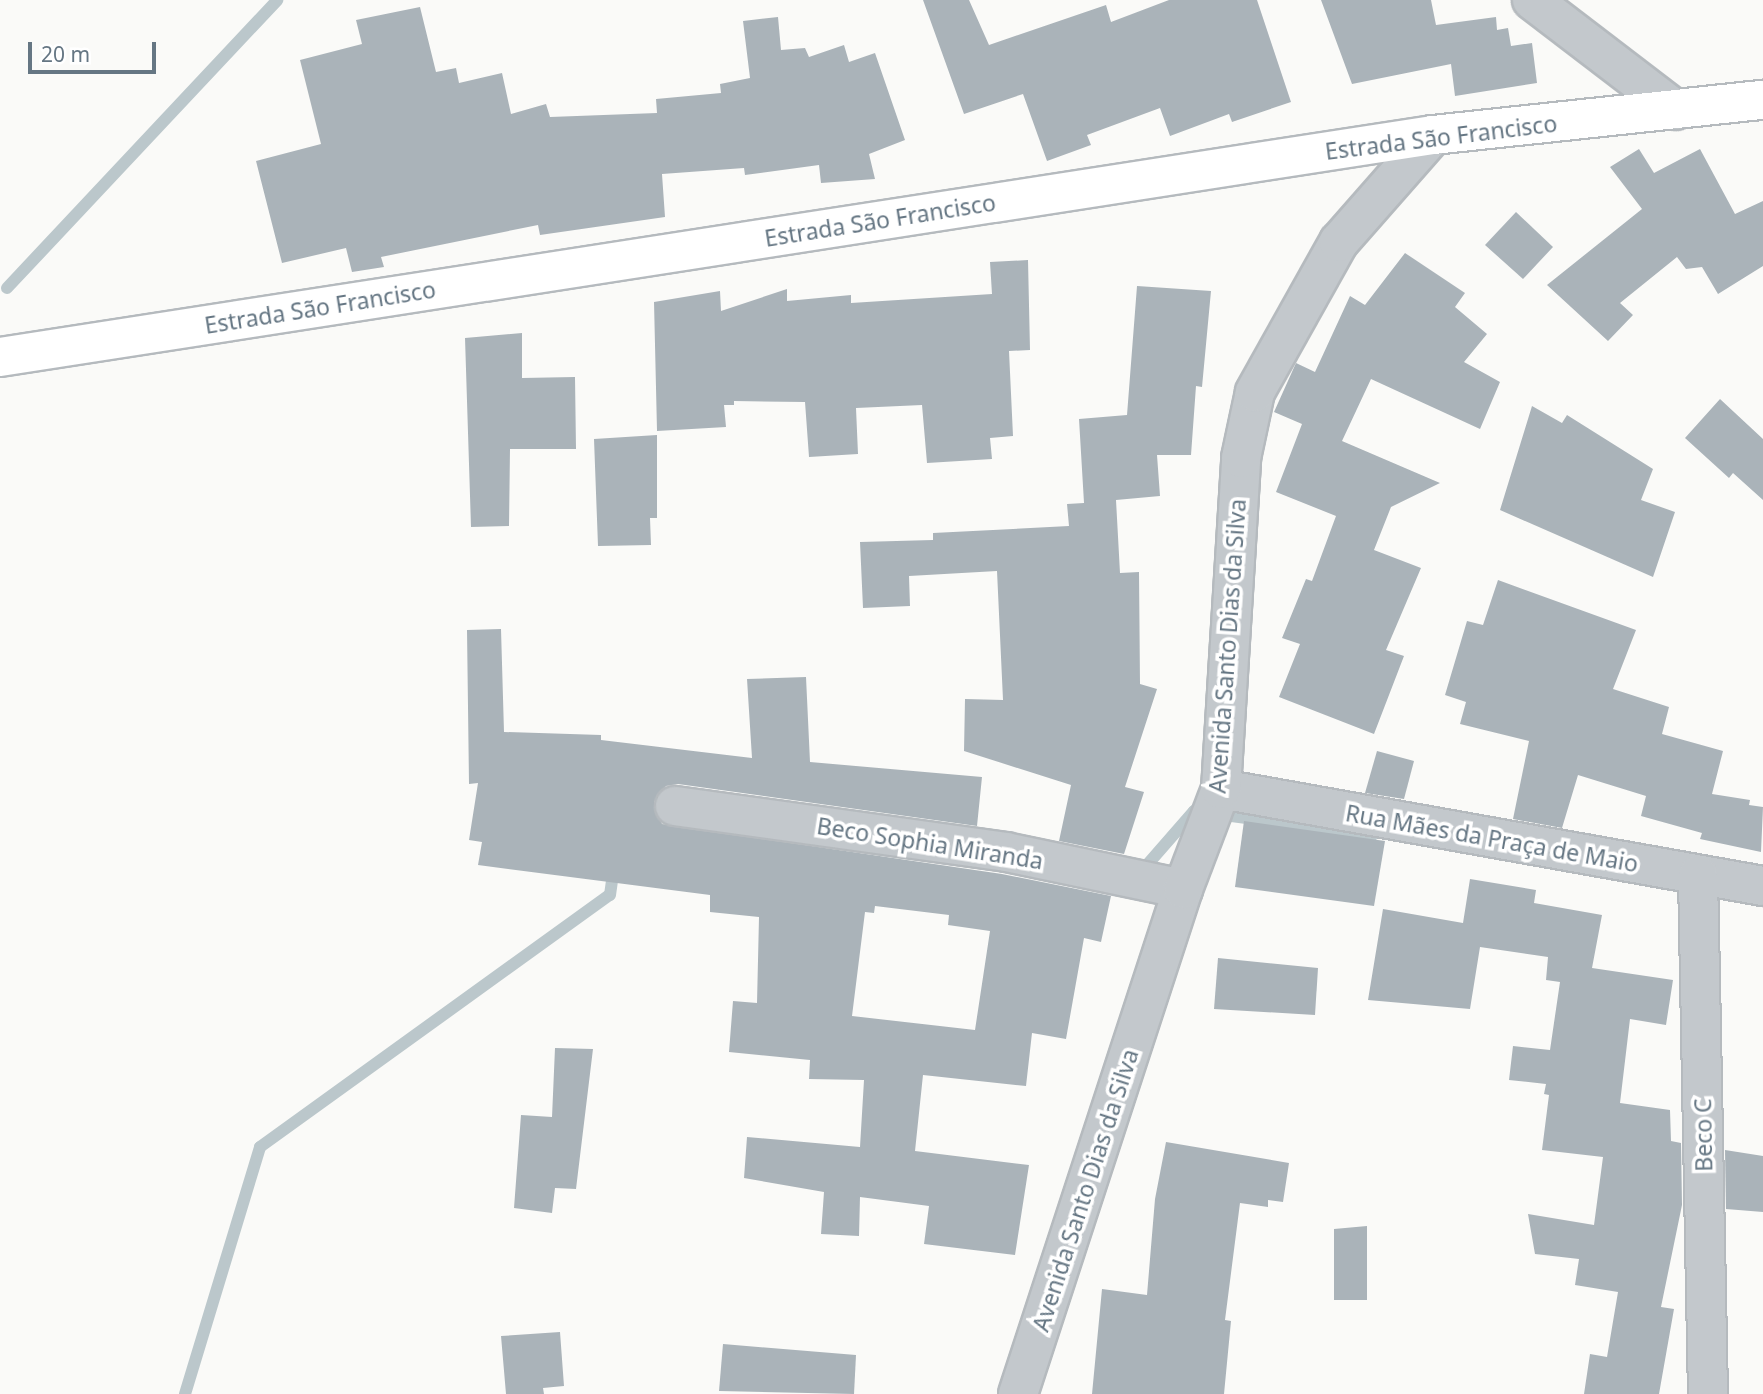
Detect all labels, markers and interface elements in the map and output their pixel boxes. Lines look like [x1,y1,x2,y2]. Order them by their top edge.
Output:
scale bar [32,28,159,72]
text: 20 m [41,40,90,68]
street label: Estrada São Francisco [1323,109,1559,165]
street label: Estrada São Francisco [763,188,997,252]
street label: Estrada São Francisco [203,275,437,339]
street label: Avenida Santo Dias da Silva [1203,498,1251,794]
street label: Rua Mães da Praça de Maio [1344,799,1640,877]
street label: Beco Sophia Miranda [815,811,1045,875]
street label: Avenida Santo Dias da Silva [1026,1045,1144,1335]
street label: Beco C [1689,1098,1717,1172]

